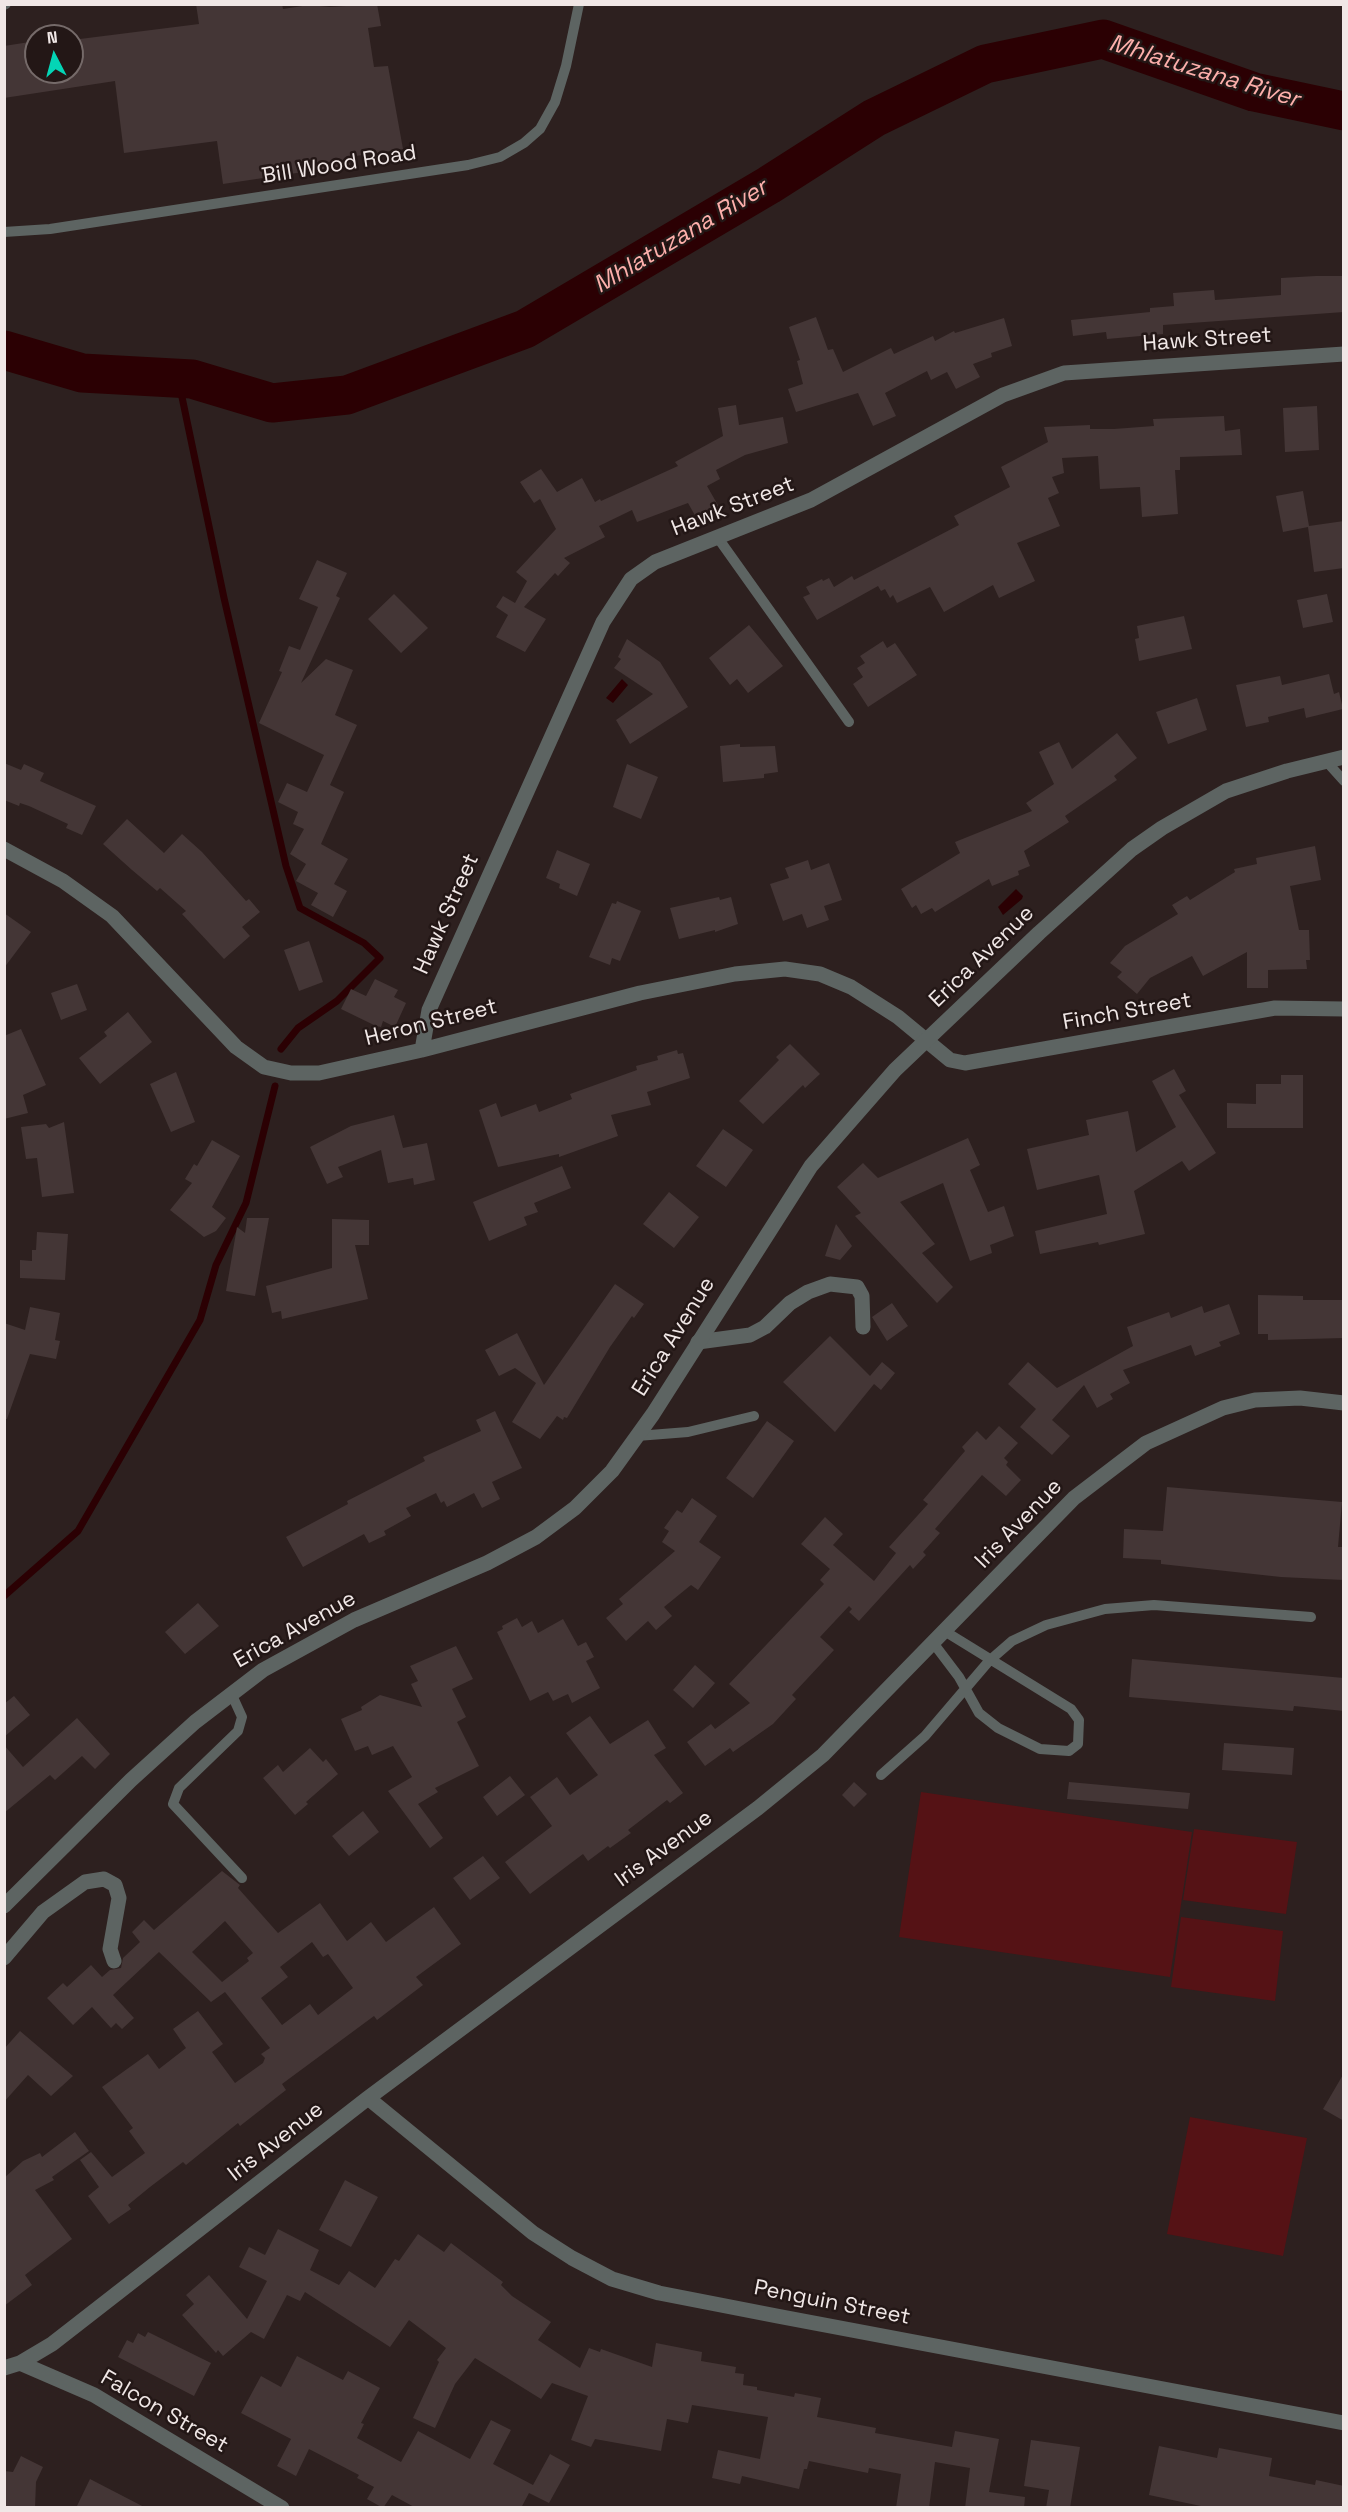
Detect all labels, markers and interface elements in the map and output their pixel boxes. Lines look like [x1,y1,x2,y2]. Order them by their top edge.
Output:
north arrow [24,24,84,84]
text: N [46,27,59,49]
water label: Mhlatuzana River [1105,29,1303,115]
street label: Bill Wood Road [260,140,418,190]
water label: Mhlatuzana River [589,174,773,300]
street label: Hawk Street [1142,322,1272,358]
street label: Hawk Street [668,472,798,542]
street label: Hawk Street [409,850,485,978]
street label: Erica Avenue [924,901,1040,1013]
street label: Finch Street [1061,988,1193,1036]
street label: Heron Street [362,994,500,1052]
street label: Erica Avenue [627,1273,721,1401]
street label: Iris Avenue [970,1474,1068,1574]
street label: Erica Avenue [229,1586,361,1674]
street label: Iris Avenue [610,1805,718,1893]
street label: Iris Avenue [223,2097,329,2187]
street label: Penguin Street [752,2275,912,2331]
street label: Falcon Street [96,2365,232,2459]

